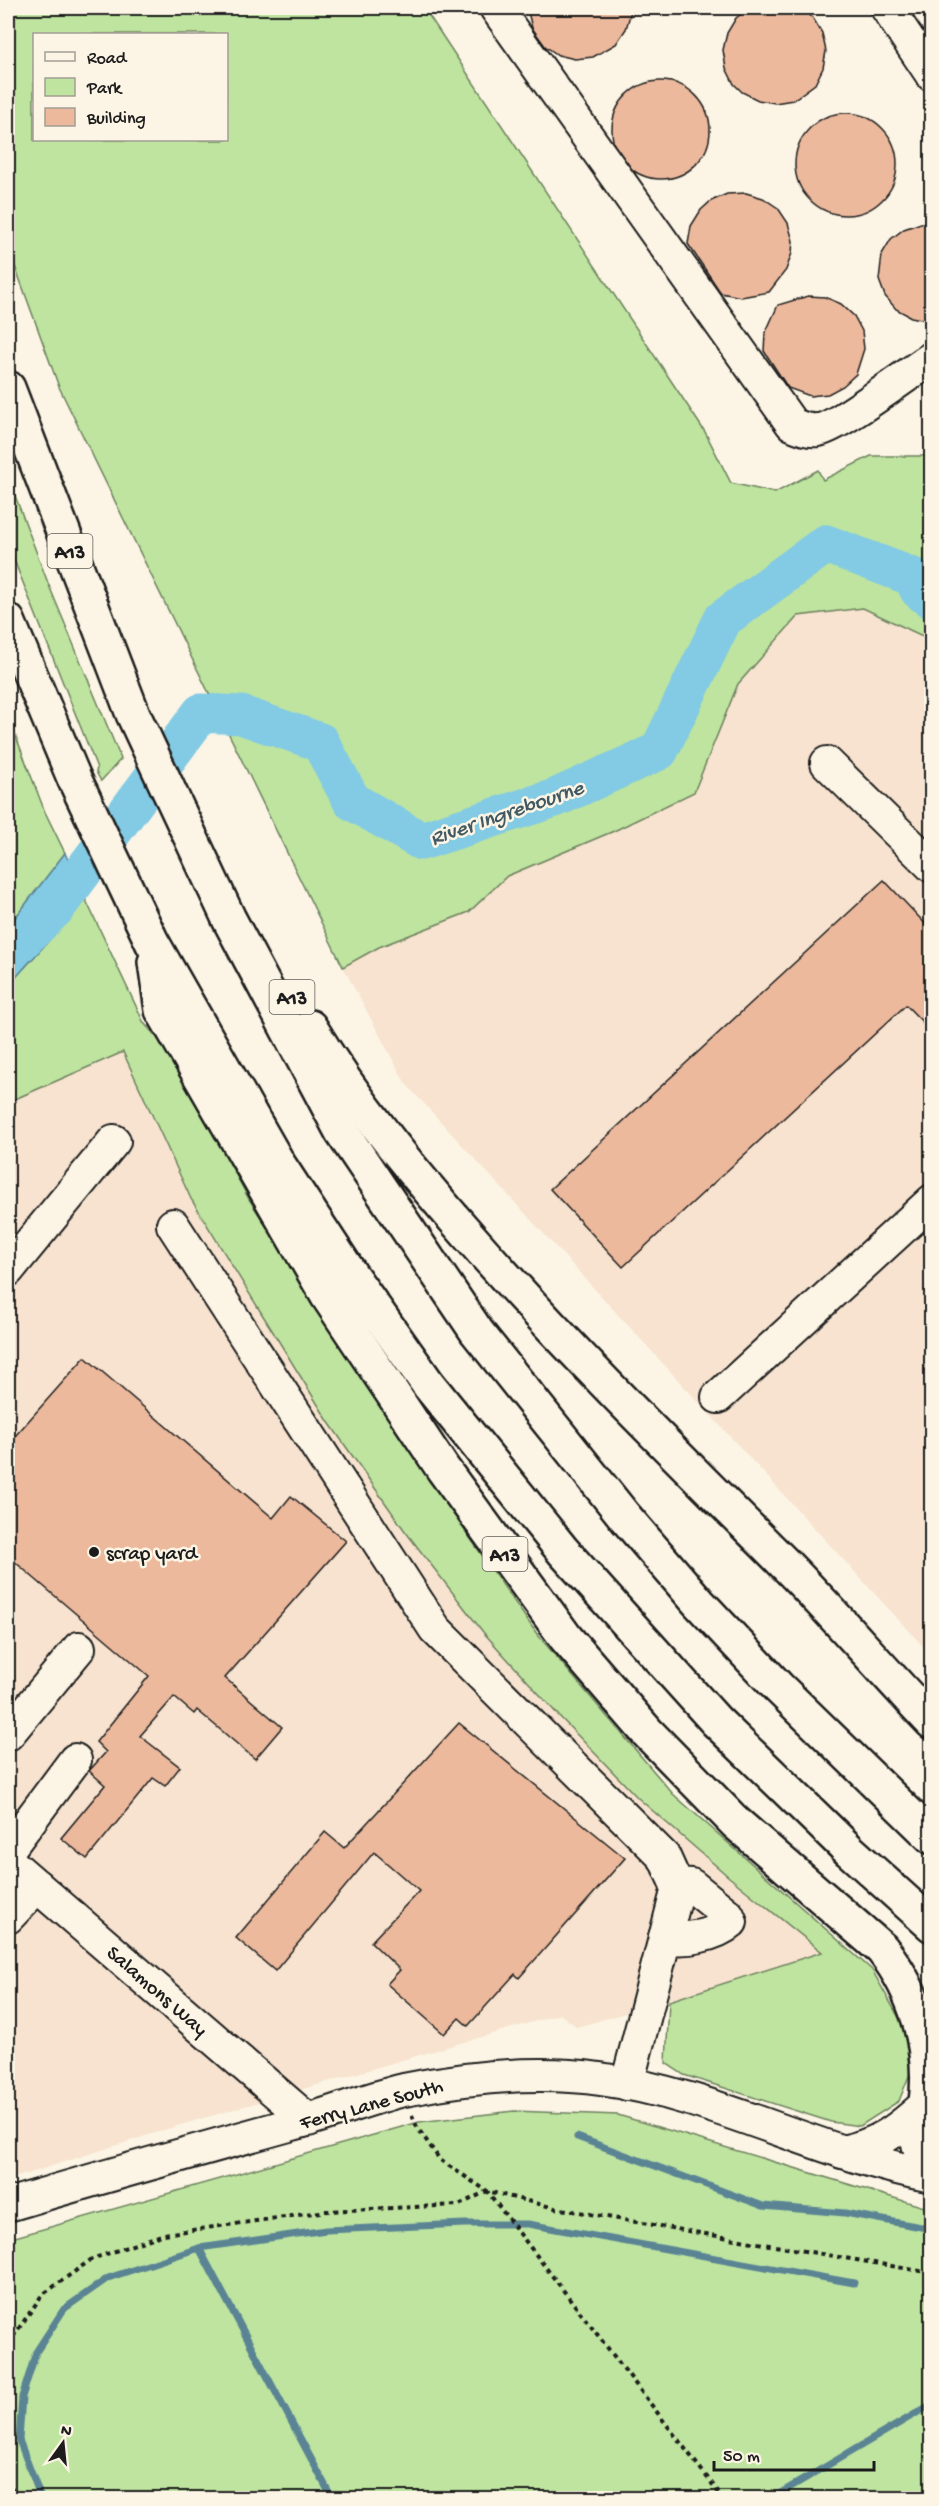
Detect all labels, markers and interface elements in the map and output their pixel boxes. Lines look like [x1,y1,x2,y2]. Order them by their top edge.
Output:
legend [33,33,228,141]
text: Road [87,49,128,70]
text: Park [86,79,123,100]
text: Building [86,109,146,130]
road number: A13 [48,534,92,568]
water label: River Ingrebourne [427,776,589,853]
road number: A13 [270,980,314,1014]
road number: A13 [482,1537,528,1571]
place label: scrap yard [106,1543,199,1568]
marker: scrap yard [87,1545,101,1559]
street label: Salamons Way [100,1942,211,2043]
street label: Ferry Lane South [297,2075,446,2138]
north arrow [33,2413,93,2473]
text: N [58,2421,74,2443]
scale bar [714,2434,874,2472]
text: 50 m [723,2447,760,2468]

